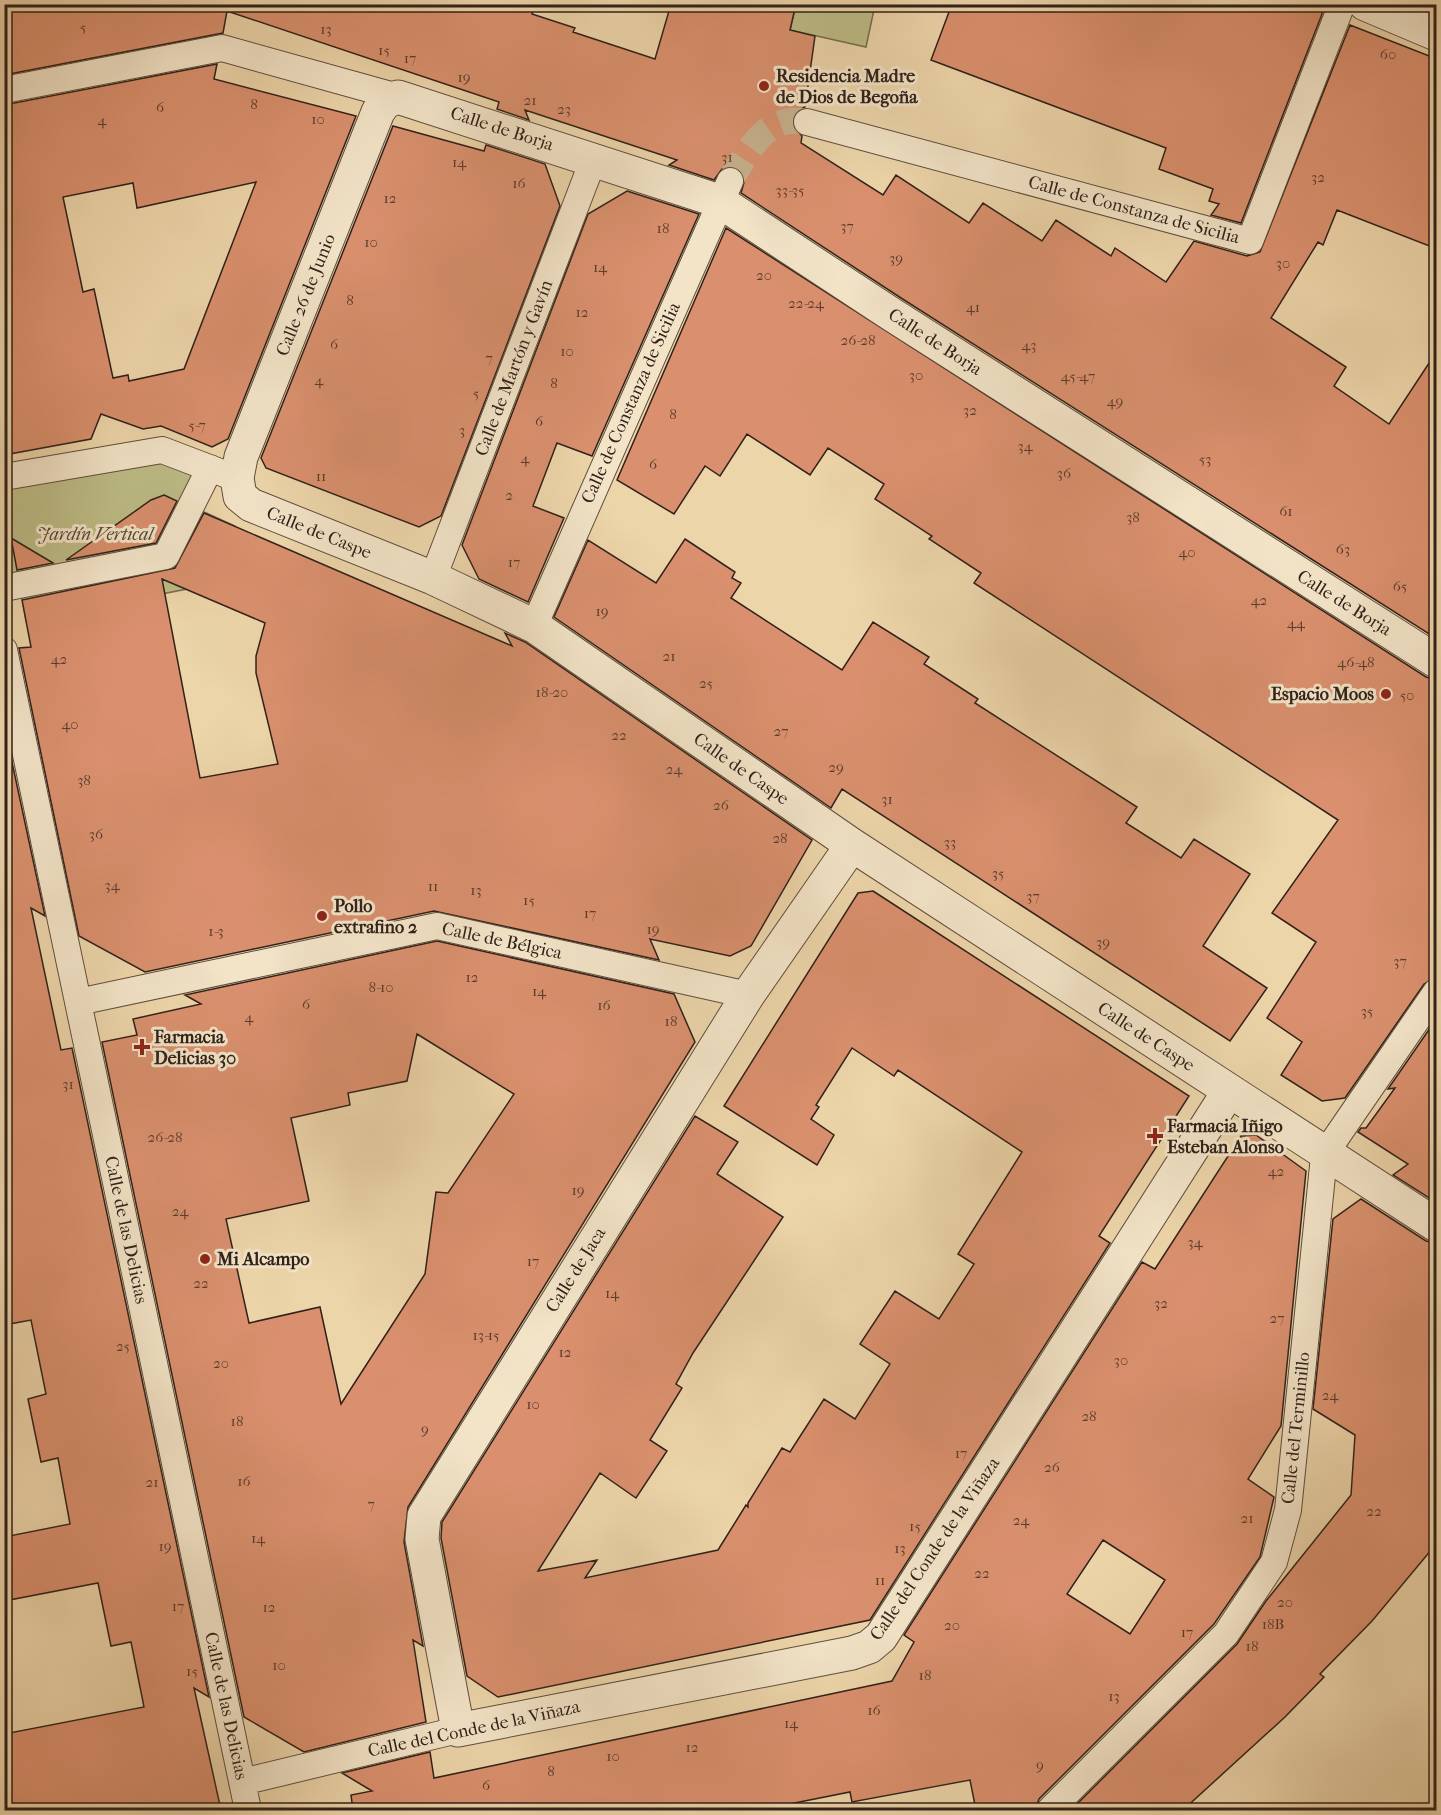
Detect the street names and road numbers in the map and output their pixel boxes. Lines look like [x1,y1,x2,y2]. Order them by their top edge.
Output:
street label: Calle de Borja [448,102,557,156]
street label: Calle de Constanza de Sicilia [1026,172,1243,249]
street label: Calle 26 de Junio [272,231,340,359]
street label: Calle de Martón y Gavín [471,277,557,459]
street label: Calle de Constanza de Sicilia [577,299,685,507]
street label: Calle de Borja [884,304,986,380]
street label: Calle de Caspe [263,502,375,564]
street label: Calle de Borja [1293,566,1396,641]
street label: Calle de Caspe [689,728,793,810]
street label: Calle de Bélgica [440,918,565,964]
street label: Calle de Caspe [1094,998,1198,1076]
street label: Calle de las Delicias [100,1154,152,1306]
street label: Calle de Jaca [542,1223,611,1317]
street label: Calle del Terminillo [1278,1351,1314,1505]
street label: Calle del Conde de la Viñaza [866,1453,1005,1645]
street label: Calle de las Delicias [200,1630,252,1782]
street label: Calle del Conde de la Viñaza [366,1696,583,1762]

